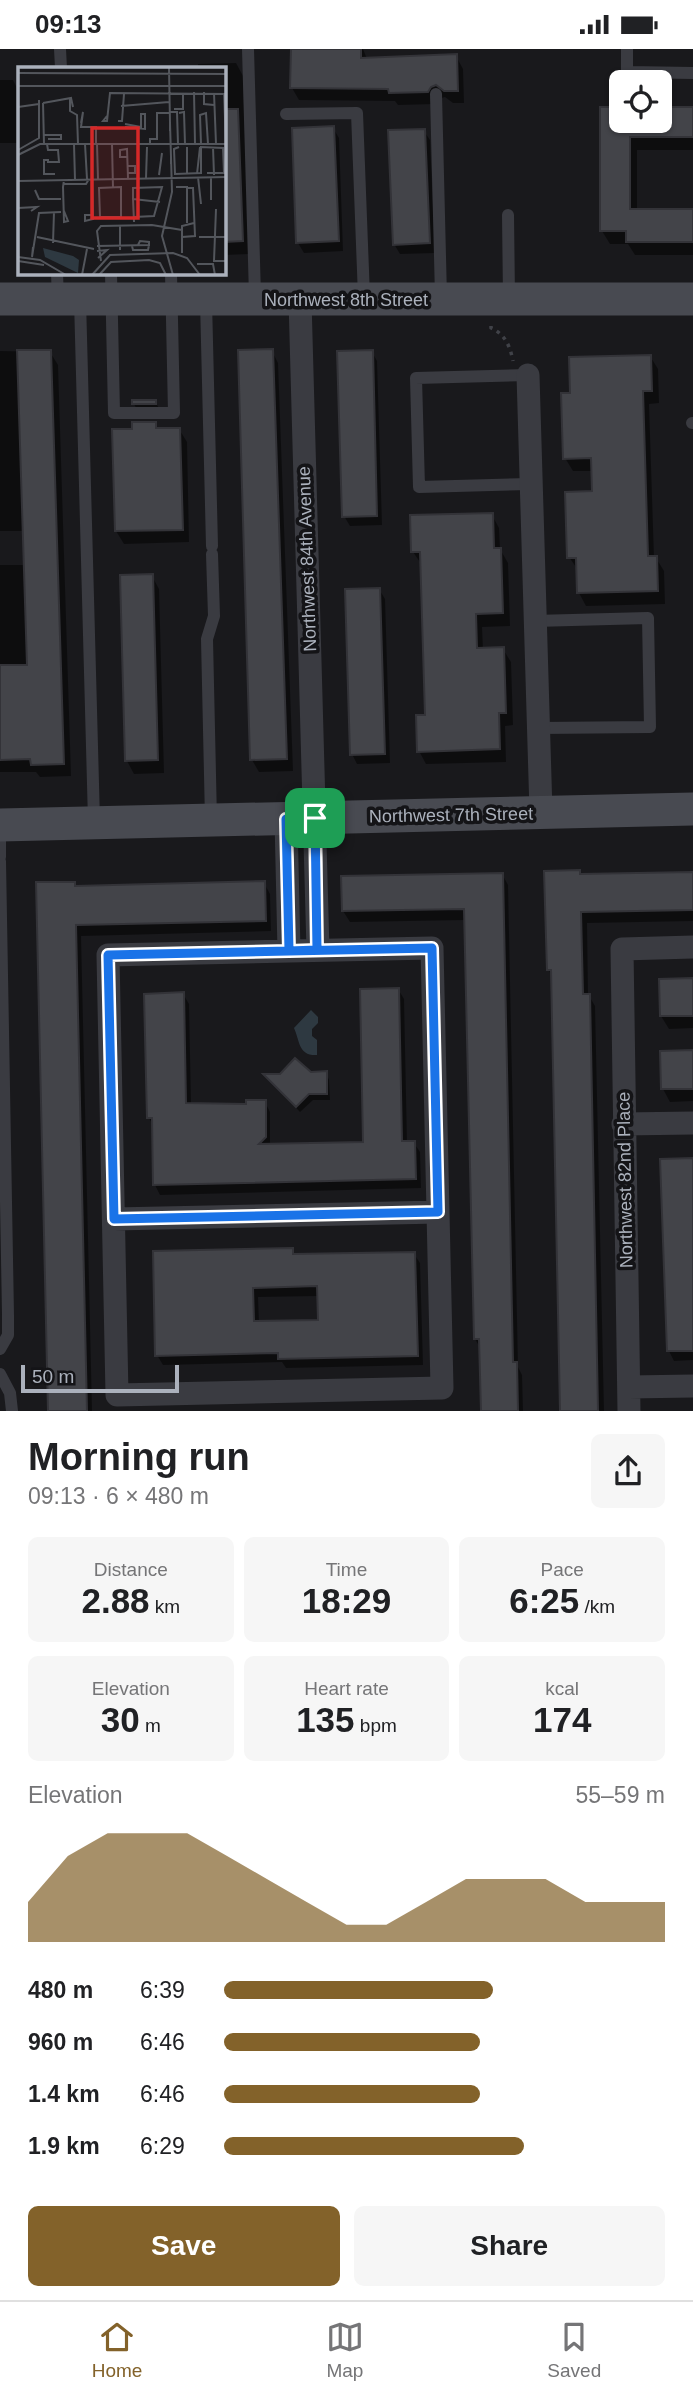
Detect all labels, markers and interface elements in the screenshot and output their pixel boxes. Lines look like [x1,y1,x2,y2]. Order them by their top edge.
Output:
text: 09:13 [35,9,102,39]
inset map [18,67,226,275]
map controls [609,70,672,133]
button: locate [609,70,672,133]
street label: Northwest 8th Street [264,290,428,310]
street label: Northwest 84th Avenue [294,466,320,652]
pin [285,788,345,848]
icon: arrive [296,799,334,837]
street label: Northwest 7th Street [369,804,533,826]
street label: Northwest 82nd Place [613,1092,637,1268]
scale bar [21,1362,178,1394]
text: 50 m [32,1366,74,1387]
button: share [591,1434,665,1508]
text: Morning run [28,1436,250,1478]
text: 09:13 · 6 × 480 m [28,1483,209,1509]
text: Distance [94,1559,168,1580]
text: Time [326,1559,367,1580]
text: Pace [541,1559,584,1580]
text: 2.88 [81,1581,150,1620]
text: 18:29 [302,1581,391,1620]
text: 6:25 [509,1581,579,1620]
text: km [150,1596,180,1617]
text: /km [579,1596,615,1617]
text: Elevation [92,1678,170,1699]
text: Heart rate [304,1678,389,1699]
text: kcal [545,1678,579,1699]
text: 30 [101,1700,140,1739]
text: 135 [296,1700,355,1739]
text: 174 [533,1700,591,1739]
text: m [140,1715,161,1736]
text: bpm [355,1715,397,1736]
text: Elevation [28,1782,123,1808]
text: 55–59 m [575,1782,665,1808]
text: 480 m [28,1977,93,2003]
text: 6:39 [140,1977,185,2003]
text: 960 m [28,2029,93,2055]
text: 6:46 [140,2029,185,2055]
text: 1.4 km [28,2081,100,2107]
text: 6:46 [140,2081,185,2107]
text: 1.9 km [28,2133,100,2159]
text: 6:29 [140,2133,185,2159]
button: Save [28,2206,340,2286]
button: Share [354,2206,665,2286]
tab: Home [92,2318,142,2382]
tab: Map [326,2318,364,2382]
tab: Saved [547,2318,601,2382]

